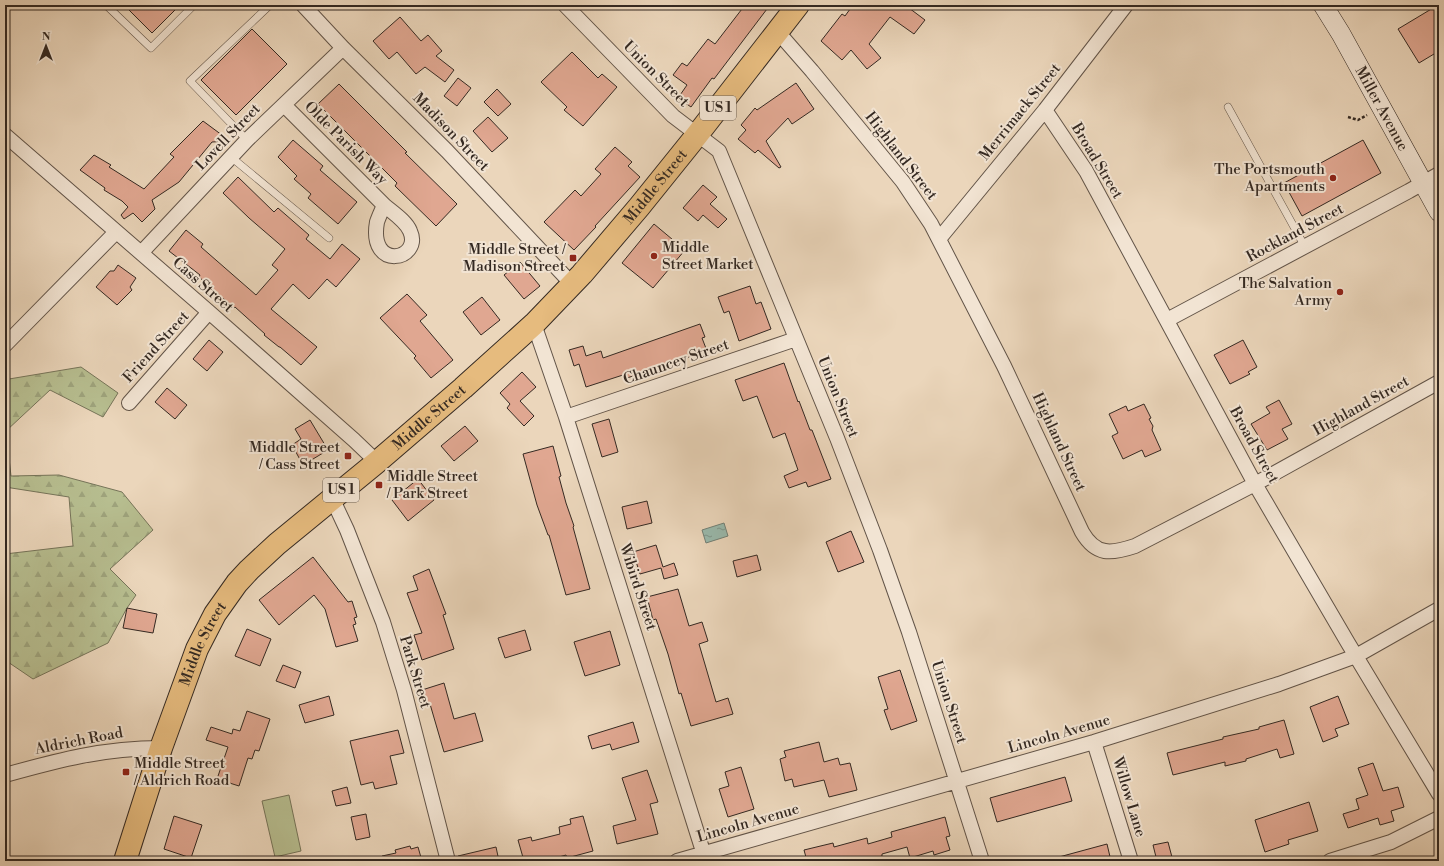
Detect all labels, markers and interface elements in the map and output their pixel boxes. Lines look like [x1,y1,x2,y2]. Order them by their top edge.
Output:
north arrow [26,26,66,66]
text: N [42,30,51,44]
street label: Union Street [619,37,694,112]
street label: Merrimack Street [975,59,1065,164]
street label: Miller Avenue [1351,63,1413,154]
street label: Madison Street [409,89,494,176]
road number: US 1 [700,96,736,120]
street label: Olde Parish Way [300,97,392,189]
street label: Lovell Street [191,99,265,174]
street label: Highland Street [861,108,942,205]
street label: Broad Street [1066,119,1127,203]
street label: Middle Street [619,145,692,228]
place label: The Portsmouth Apartments [1214,160,1325,196]
marker: The Portsmouth Apartments [1328,173,1338,183]
street label: Rockland Street [1243,199,1347,267]
place label: Middle Street Market [662,238,754,274]
place label: Middle Street / Madison Street [463,240,566,276]
marker: Middle Street Market [649,251,659,261]
street label: Cass Street [169,253,238,317]
marker: Middle Street / Madison Street [568,253,578,263]
place label: The Salvation Army [1239,274,1333,310]
marker: The Salvation Army [1335,287,1345,297]
street label: Friend Street [119,307,194,387]
street label: Chauncey Street [621,335,732,389]
street label: Union Street [813,354,863,441]
street label: Highland Street [1310,371,1413,440]
street label: Middle Street [388,380,470,454]
street label: Highland Street [1028,389,1091,495]
street label: Broad Street [1225,402,1283,487]
place label: Middle Street / Cass Street [249,438,341,474]
marker: Middle Street / Cass Street [343,451,353,461]
place label: Middle Street / Park Street [386,467,479,503]
road number: US 1 [323,478,359,502]
marker: Middle Street / Park Street [374,480,384,490]
street label: Wibird Street [615,540,661,633]
street label: Middle Street [175,597,231,688]
street label: Park Street [395,633,435,711]
street label: Union Street [927,658,972,746]
street label: Lincoln Avenue [1006,710,1112,758]
street label: Aldrich Road [32,723,125,759]
place label: Middle Street / Aldrich Road [133,754,230,790]
street label: Willow Lane [1108,754,1150,839]
marker: Middle Street / Aldrich Road [121,767,131,777]
street label: Lincoln Avenue [695,799,801,847]

